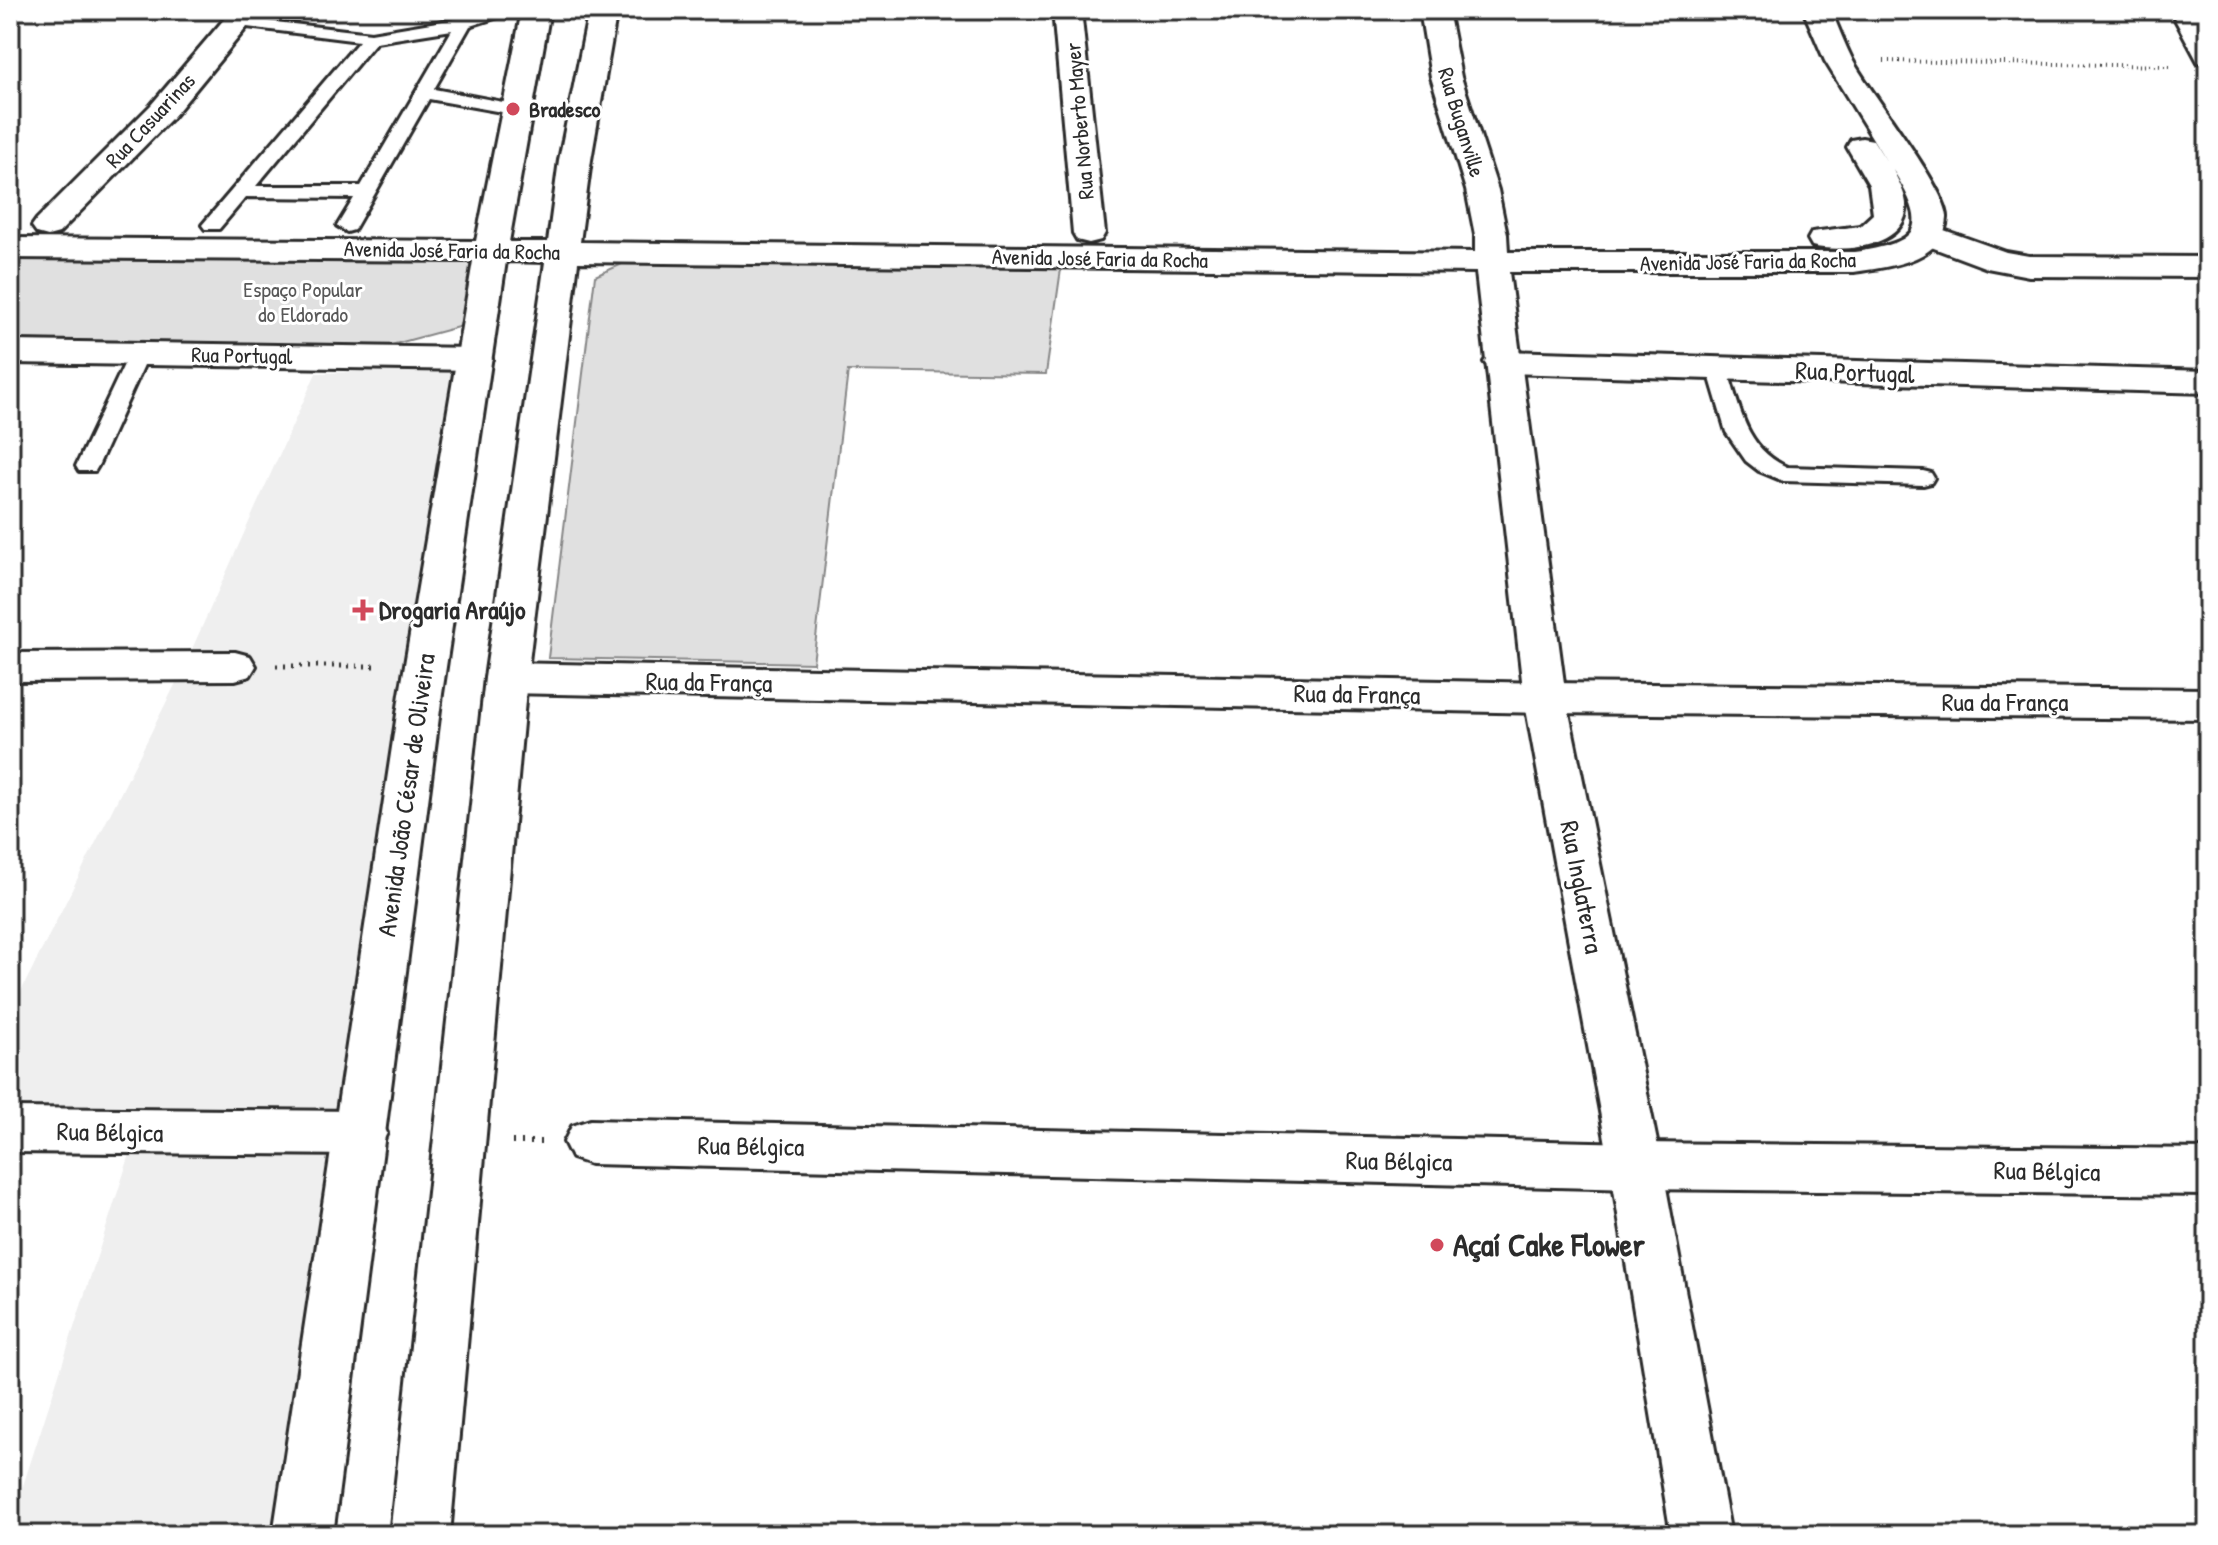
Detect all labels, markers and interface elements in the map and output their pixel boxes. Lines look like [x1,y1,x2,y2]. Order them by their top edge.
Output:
street label: Rua Norberto Mayer [1057,41,1101,201]
street label: Rua Buganville [1431,64,1493,181]
street label: Rua Casuarinas [98,66,202,174]
place label: Bradesco [529,94,601,124]
marker: Bradesco [504,100,522,118]
street label: Avenida José Faria da Rocha [344,233,561,267]
street label: Avenida José Faria da Rocha [992,241,1209,275]
street label: Avenida José Faria da Rocha [1640,244,1857,278]
park label: Espaço Popular do Eldorado [243,274,363,329]
street label: Rua Portugal [191,339,293,371]
street label: Rua Portugal [1795,352,1915,391]
place label: Drogaria Araújo [379,592,526,628]
marker: Drogaria Araújo [354,601,372,619]
street label: Avenida João César de Oliveira [368,651,443,939]
street label: Rua da França [645,663,773,700]
street label: Rua da França [1293,675,1421,712]
street label: Rua da França [1942,684,2068,719]
street label: Rua Inglaterra [1552,818,1612,956]
street label: Rua Bélgica [56,1113,164,1150]
street label: Rua Bélgica [697,1127,805,1164]
street label: Rua Bélgica [1345,1142,1453,1179]
street label: Rua Bélgica [1993,1152,2101,1189]
place label: Açaí Cake Flower [1453,1223,1646,1266]
marker: Açaí Cake Flower [1428,1236,1446,1254]

